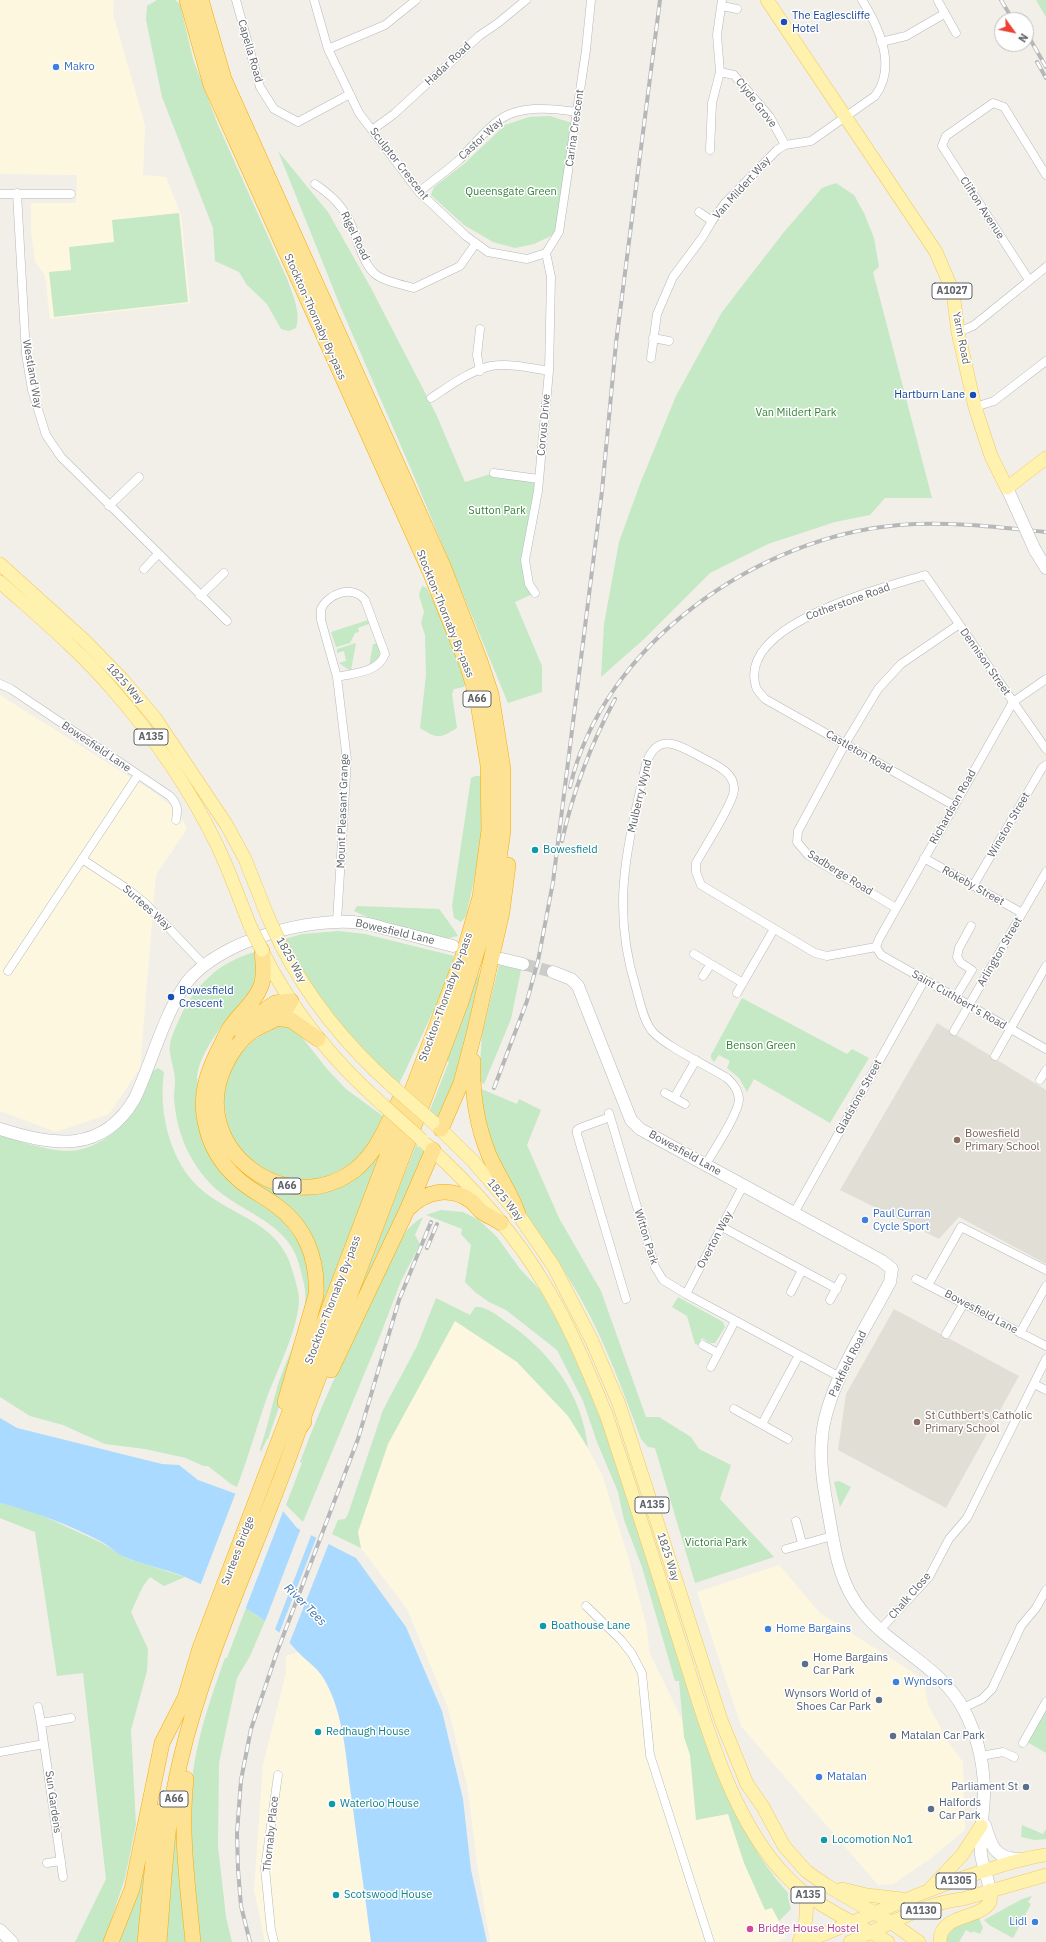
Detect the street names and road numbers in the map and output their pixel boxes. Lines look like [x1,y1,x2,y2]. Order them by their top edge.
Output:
street label: Capella Road [235,18,265,84]
street label: Hadar Road [422,39,474,89]
street label: Clyde Grove [733,76,779,130]
street label: Carina Crescent [563,88,587,168]
street label: Castor Way [456,115,506,163]
street label: Sculptor Crescent [367,125,431,203]
street label: Van Mildert Way [710,154,774,222]
street label: Clifton Avenue [957,174,1007,242]
street label: Rigel Road [338,210,372,262]
street label: Stockton-Thornaby By-pass [281,252,349,382]
road number: A1027 [932,283,972,299]
street label: Yarm Road [949,311,973,365]
street label: Westland Way [19,338,45,410]
street label: Corvus Drive [535,393,553,457]
street label: Stockton-Thornaby By-pass [413,548,477,680]
street label: Cotherstone Road [804,581,892,623]
street label: Dennison Street [957,626,1013,698]
street label: 1825 Way [103,661,147,707]
road number: A66 [463,691,491,707]
street label: Bowesfield Lane [59,719,133,775]
street label: Castleton Road [823,728,895,776]
road number: A135 [134,729,168,745]
street label: Mount Pleasant Grange [334,753,352,869]
street label: Mulberry Wynd [625,758,655,834]
street label: Richardson Road [927,767,979,847]
street label: Winston Street [985,790,1033,860]
street label: Sadberge Road [805,848,875,898]
street label: Rokeby Street [940,863,1006,909]
street label: Surtees Way [120,882,174,934]
street label: Arlington Street [975,915,1025,989]
street label: Bowesfield Lane [354,916,436,948]
street label: Stockton-Thornaby By-pass [416,931,476,1063]
street label: 1825 Way [273,935,309,985]
street label: Saint Cuthbert's Road [909,967,1009,1033]
street label: Gladstone Street [833,1057,885,1137]
street label: Bowesfield Lane [646,1128,724,1178]
street label: 1825 Way [484,1176,526,1224]
road number: A66 [273,1178,301,1194]
street label: Witton Park [631,1208,661,1266]
street label: Overton Way [694,1209,736,1271]
street label: Stockton-Thornaby By-pass [302,1234,364,1366]
street label: Bowesfield Lane [942,1287,1020,1337]
street label: Parkfield Road [826,1329,870,1399]
road number: A135 [635,1497,669,1513]
street label: Surtees Bridge [219,1515,257,1587]
street label: 1825 Way [654,1531,682,1583]
street label: Chalk Close [886,1570,934,1622]
street label: Sun Gardens [42,1770,64,1834]
road number: A66 [160,1791,188,1807]
street label: Thornaby Place [260,1795,282,1873]
road number: A1305 [936,1873,976,1889]
road number: A135 [791,1887,825,1903]
road number: A1130 [901,1903,941,1919]

